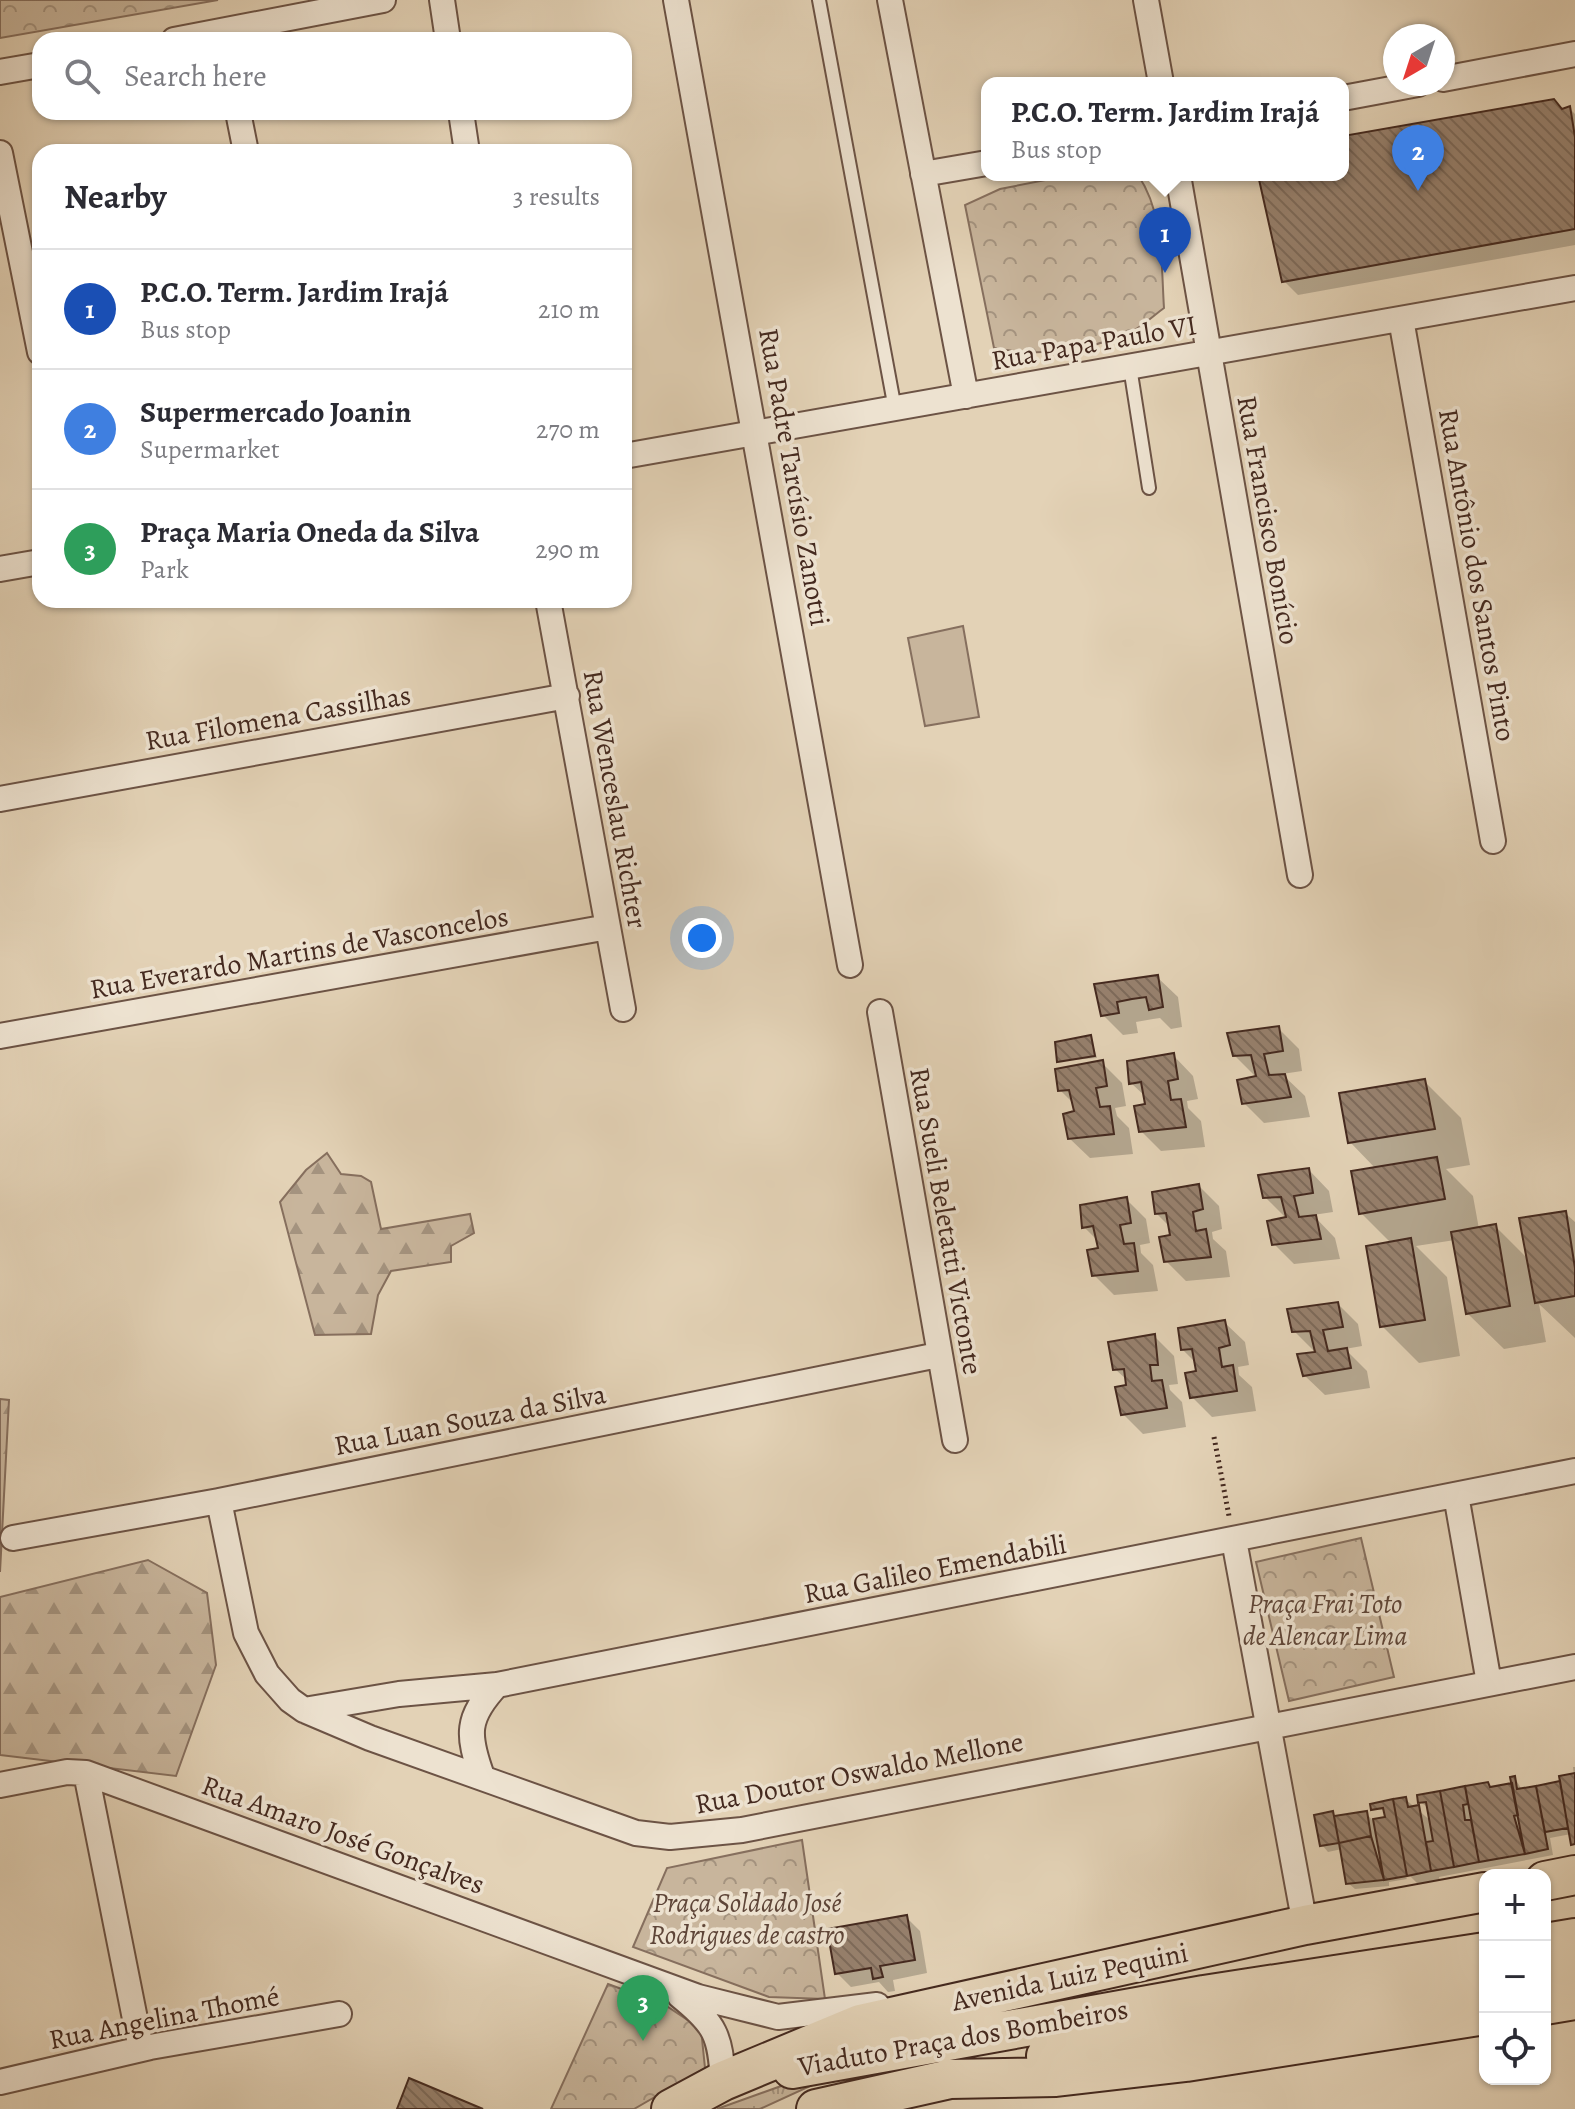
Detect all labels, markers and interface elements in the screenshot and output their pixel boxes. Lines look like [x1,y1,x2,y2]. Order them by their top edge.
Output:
north arrow [1383,24,1455,96]
search box [32,32,632,120]
icon: search [60,54,104,98]
text: Search here [124,56,267,96]
popup [981,77,1349,181]
text: P.C.O. Term. Jardim Irajá [1011,92,1319,132]
pin: 2 [1392,125,1444,191]
text: Bus stop [1011,132,1102,167]
text: Nearby [64,173,167,220]
text: 3 results [513,179,600,214]
pin: 1 [1139,207,1191,273]
text: P.C.O. Term. Jardim Irajá [140,272,449,312]
text: 1 [85,292,95,327]
text: 210 m [538,292,600,327]
street label: Rua Papa Paulo VI [988,306,1200,380]
text: Bus stop [140,312,231,347]
street label: Rua Padre Tarcísio Zanotti [749,325,839,629]
text: Supermercado Joanin [140,392,411,432]
street label: Rua Francisco Bonício [1227,393,1309,647]
street label: Rua Antônio dos Santos Pinto [1429,406,1525,744]
text: 2 [84,412,96,447]
text: 270 m [536,412,600,447]
text: Supermarket [140,432,280,467]
text: Praça Maria Oneda da Silva [140,512,479,552]
text: 3 [84,532,96,567]
text: 290 m [535,532,600,567]
text: Park [140,552,189,587]
street label: Rua Wenceslau Richter [574,667,656,931]
street label: Rua Filomena Cassilhas [142,676,414,760]
street label: Rua Everardo Martins de Vasconcelos [87,897,511,1009]
your location [682,918,722,958]
street label: Rua Sueli Beletatti Victonte [900,1064,992,1378]
street label: Rua Luan Souza da Silva [331,1375,609,1465]
street label: Rua Galileo Emendabili [800,1525,1070,1613]
park label: Praça Frai Toto de Alencar Lima [1243,1585,1407,1655]
street label: Rua Doutor Oswaldo Mellone [692,1723,1026,1823]
street label: Rua Amaro José Gonçalves [196,1766,490,1904]
map controls [1479,1869,1551,2085]
button: + [1479,1869,1551,1941]
park label: Praça Soldado José Rodrigues de castro [649,1884,845,1954]
street label: Avenida Luiz Pequini [948,1933,1191,2021]
button: − [1479,1941,1551,2013]
pin: 3 [617,1975,669,2041]
street label: Rua Angelina Thomé [46,1977,282,2059]
street label: Viaduto Praça dos Bombeiros [794,1990,1131,2086]
button: locate [1479,2013,1551,2085]

